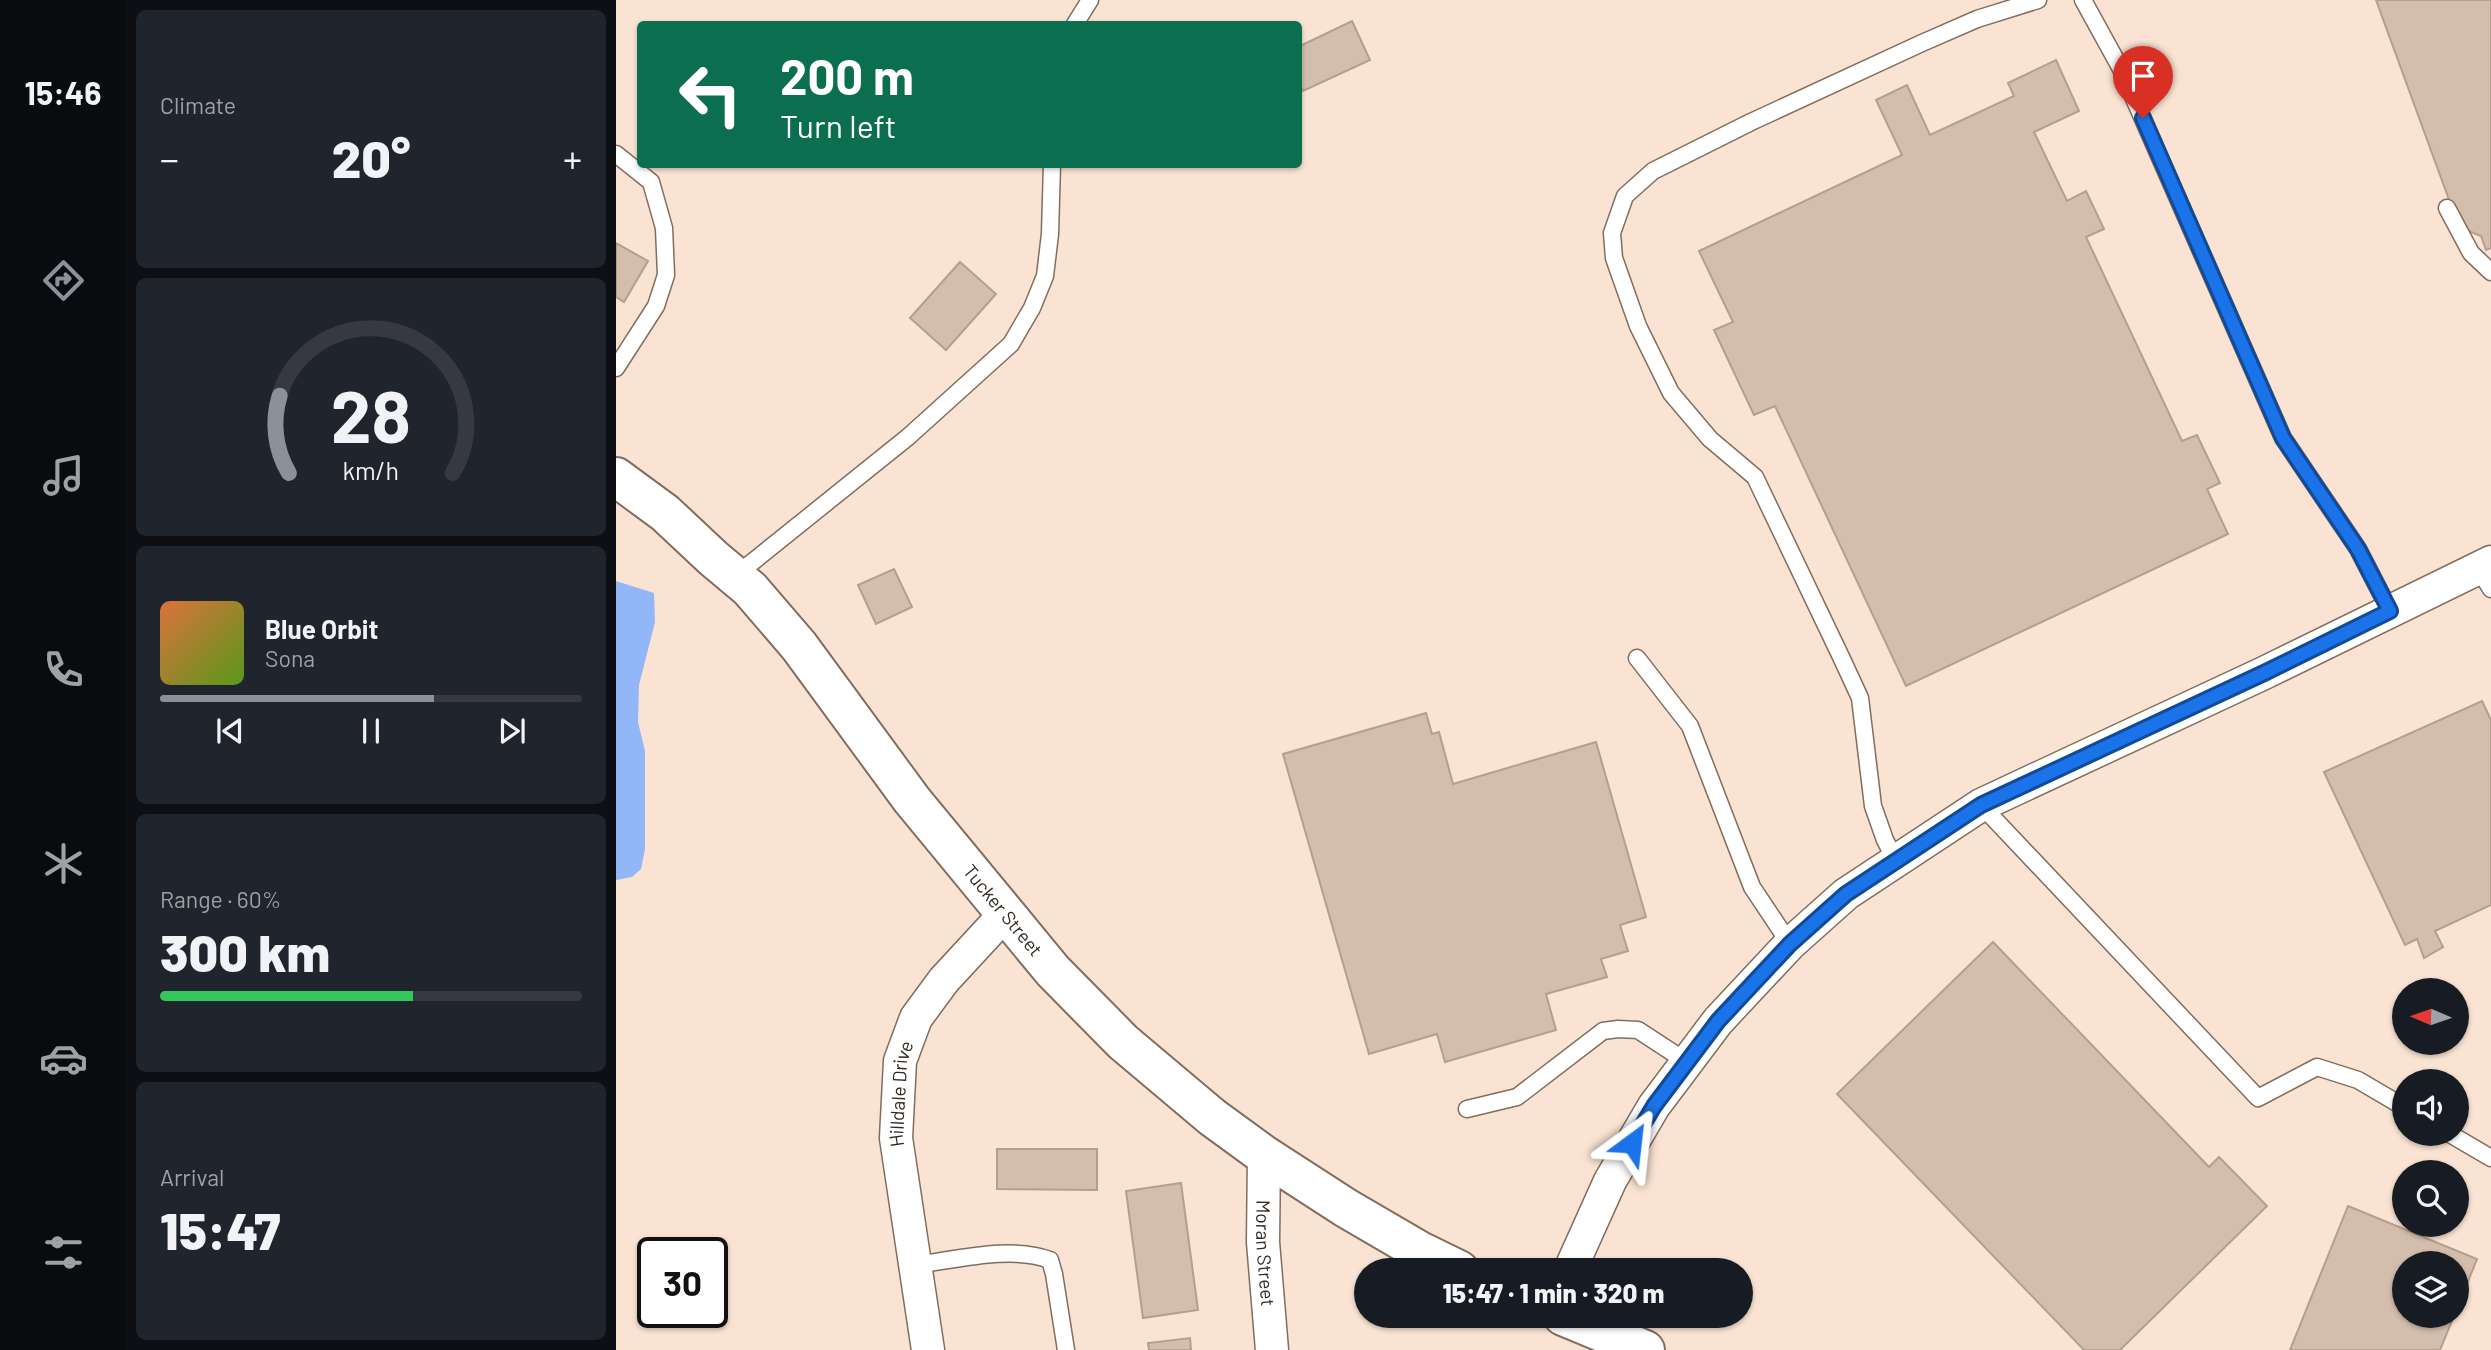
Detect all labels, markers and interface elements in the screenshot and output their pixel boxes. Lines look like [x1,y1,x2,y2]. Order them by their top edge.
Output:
text: 200 m [780,46,914,105]
pin [2113,46,2173,118]
icon: left [665,49,756,140]
icon: arrive [2124,57,2162,95]
text: 15:46 [25,73,101,111]
text: Climate [160,91,236,119]
text: Turn left [780,106,897,144]
text: 20° [332,126,410,188]
text: − [160,135,179,181]
text: + [563,135,582,181]
icon: directions [39,256,88,305]
text: 28 [331,370,411,458]
icon: music [39,451,88,500]
text: km/h [343,455,399,485]
text: Blue Orbit [265,613,378,644]
text: Sona [265,644,315,672]
icon: phone [39,645,88,694]
icon: previous [211,712,249,750]
icon: pause [352,712,390,750]
icon: next [493,712,531,750]
icon: climate [39,839,88,888]
street label: Tucker Street [959,859,1048,961]
text: Range · 60% [160,885,281,913]
text: 300 km [160,920,330,982]
north arrow [2392,978,2469,1055]
map controls [2392,978,2469,1328]
icon: car [39,1034,88,1083]
street label: Hilldale Drive [884,1037,918,1149]
button: sound [2392,1069,2469,1146]
position arrow [1595,1106,1669,1180]
button: search [2392,1160,2469,1237]
text: Arrival [160,1163,224,1191]
text: 15:47 [160,1198,280,1260]
street label: Moran Street [1252,1200,1280,1307]
icon: filters [39,1228,88,1277]
speed limit sign: 30 [637,1237,728,1328]
button: layers [2392,1251,2469,1328]
text: 15:47 · 1 min · 320 m [1443,1277,1664,1308]

